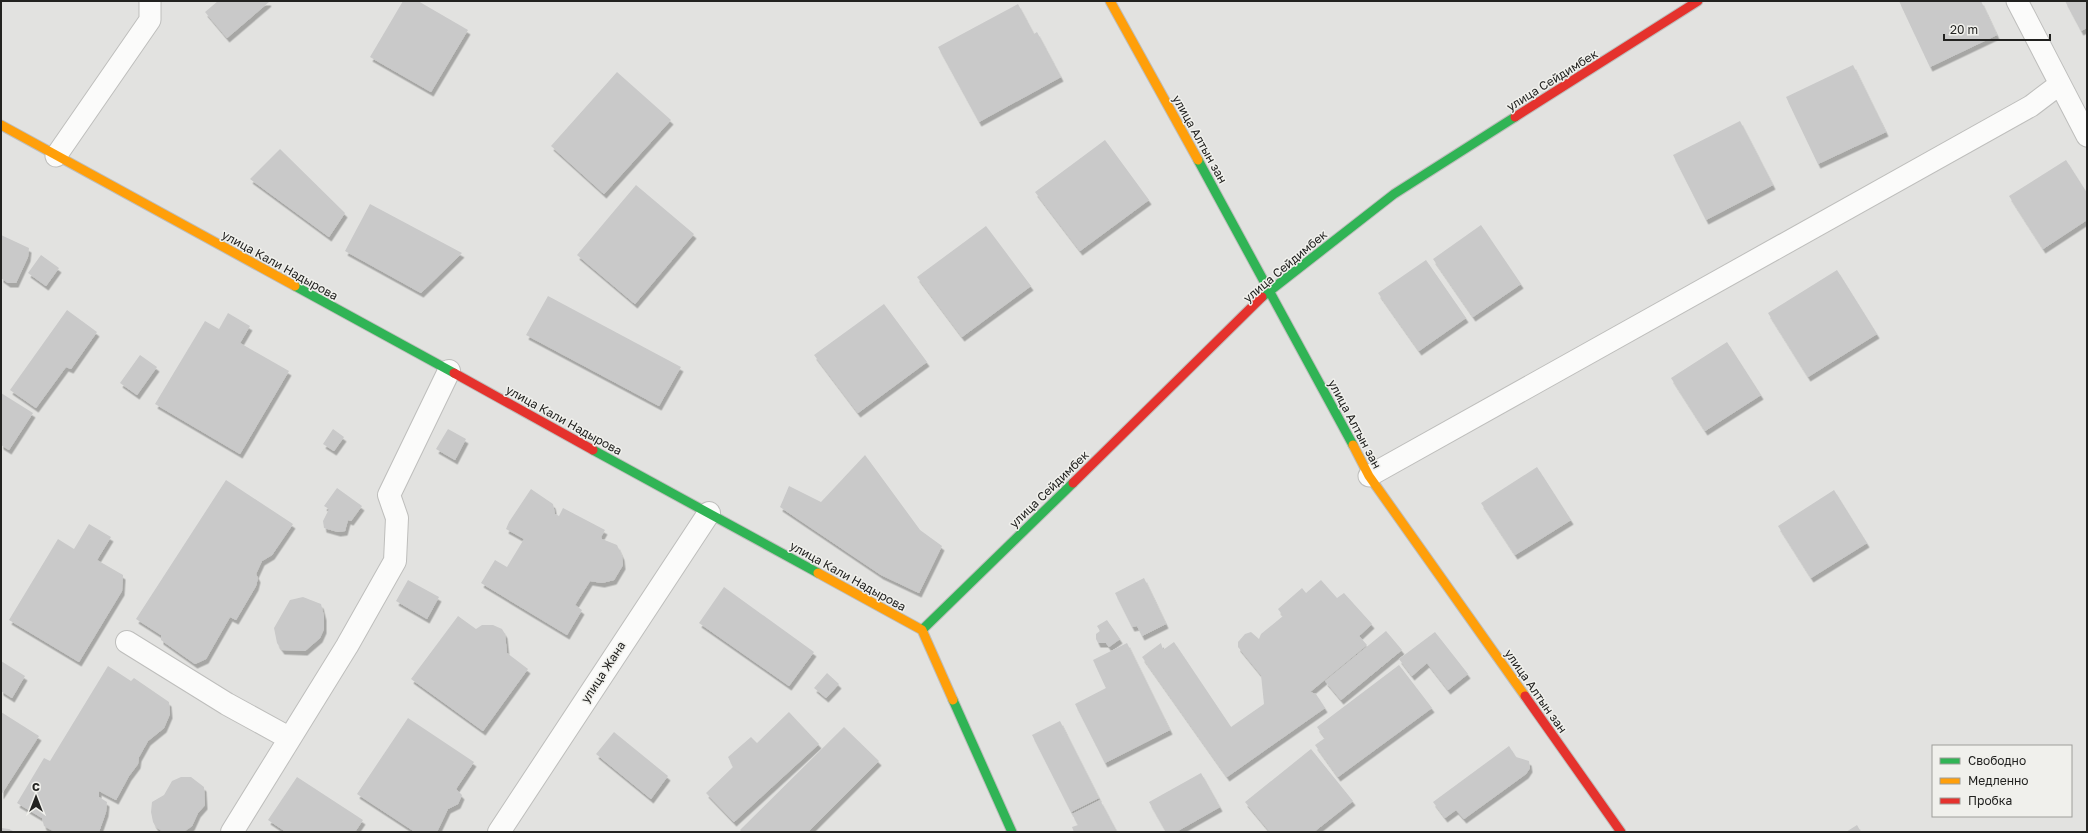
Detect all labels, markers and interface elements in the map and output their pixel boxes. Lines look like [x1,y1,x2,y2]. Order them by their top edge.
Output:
scale bar [1944,16,2050,42]
text: 20 m [1950,22,1978,37]
street label: улица Сейдимбек [1504,46,1601,114]
street label: улица Алтын зан [1169,92,1231,186]
street label: улица Кали Надырова [219,227,341,303]
street label: улица Сейдимбек [1240,227,1330,305]
street label: улица Алтын зан [1325,377,1385,471]
street label: улица Кали Надырова [503,382,625,458]
street label: улица Сейдимбек [1006,447,1092,531]
street label: улица Кали Надырова [787,538,909,614]
street label: улица Жана [578,638,628,706]
street label: улица Алтын зан [1502,646,1570,736]
legend [1932,745,2072,817]
text: Свободно [1968,753,2026,768]
text: Медленно [1968,773,2028,788]
north arrow [16,777,56,817]
text: С [32,780,40,793]
text: Пробка [1968,793,2012,808]

